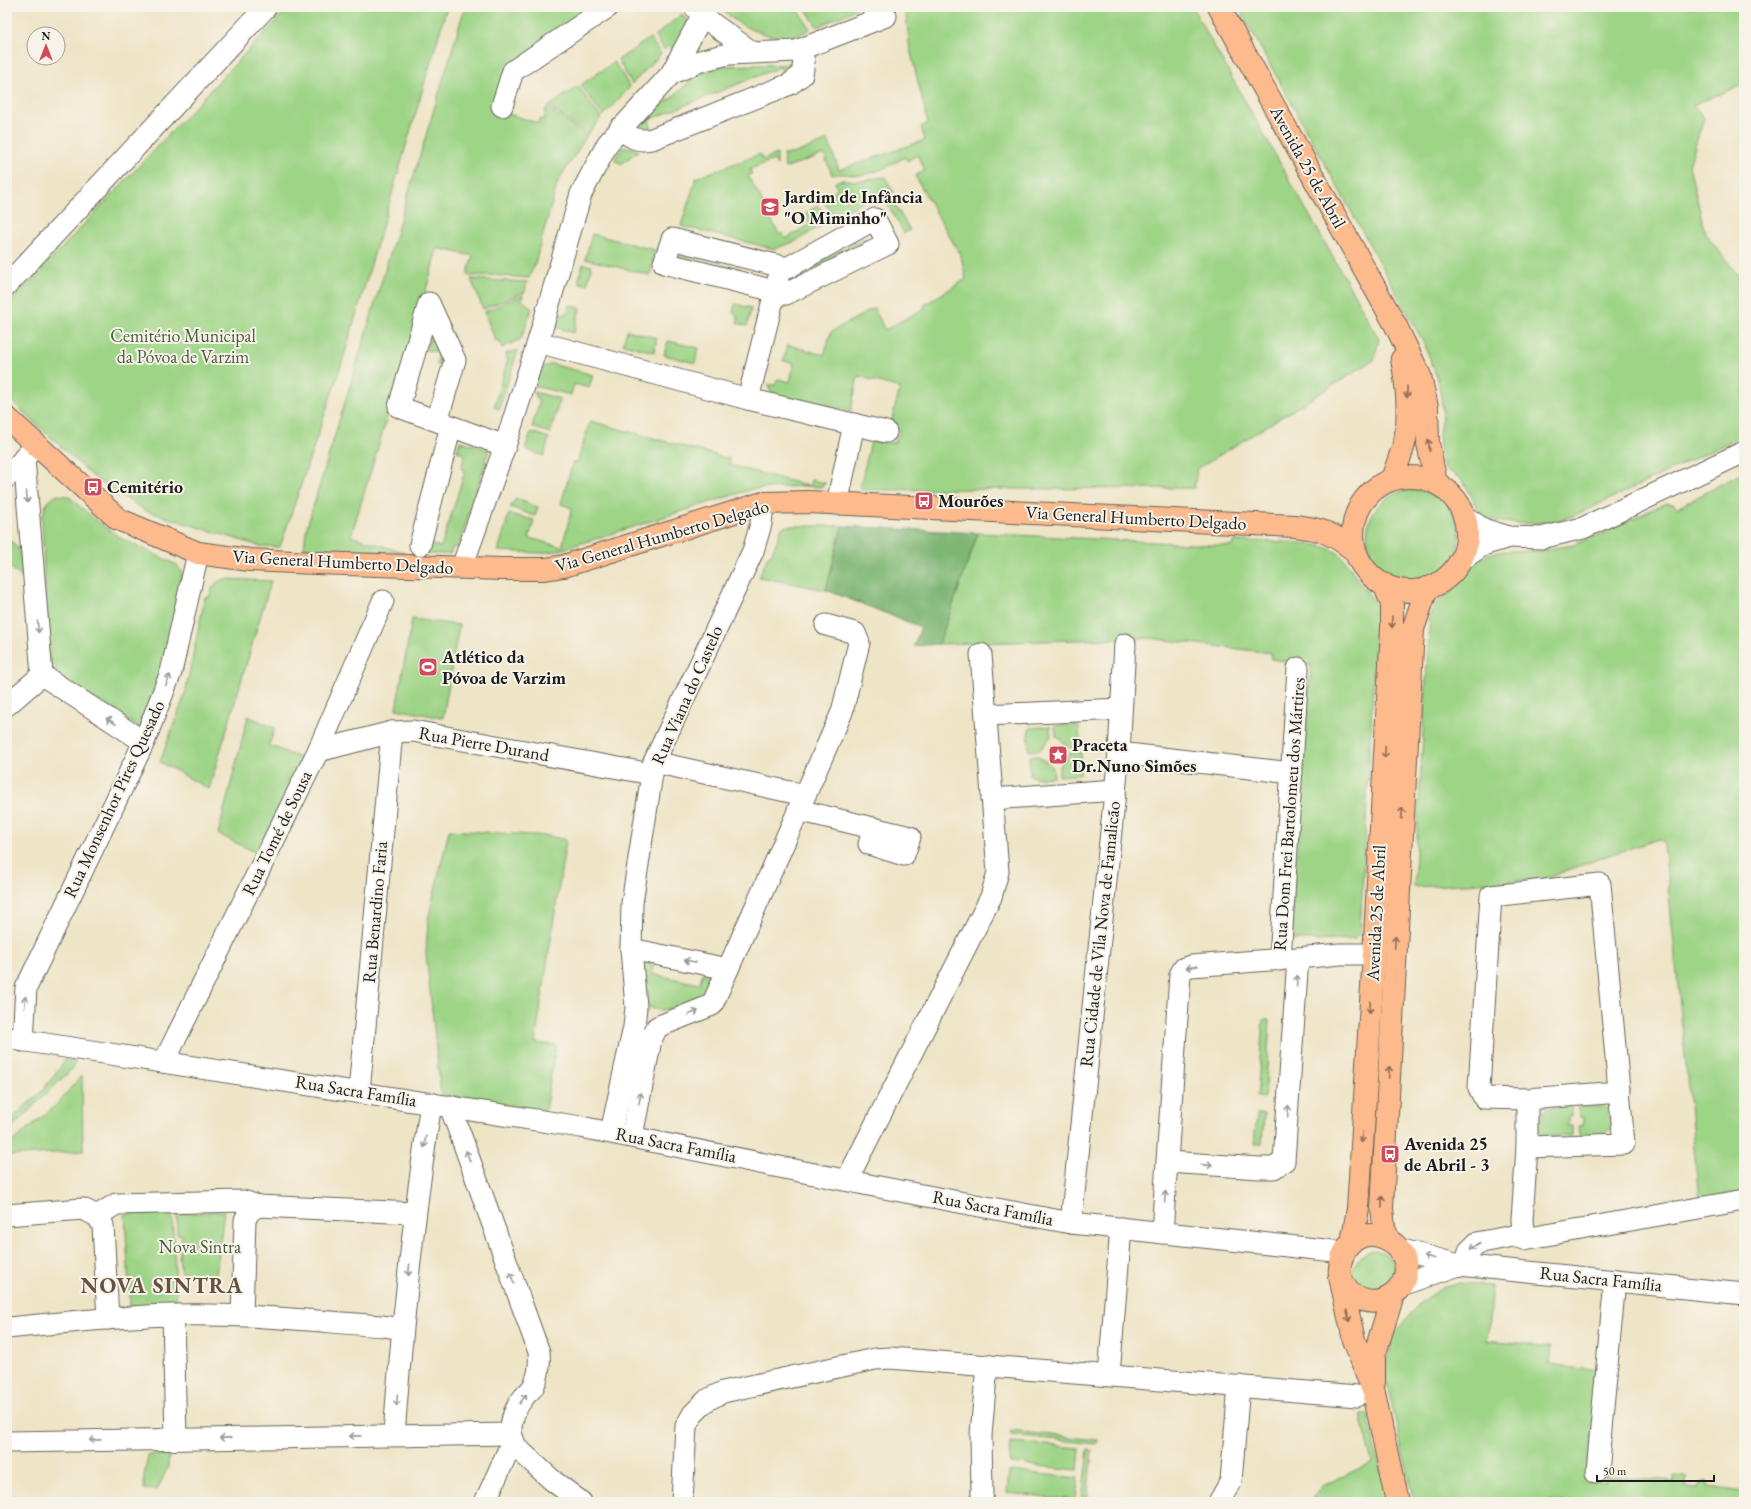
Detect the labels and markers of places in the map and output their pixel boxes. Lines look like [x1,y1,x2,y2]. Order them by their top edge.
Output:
place label: Jardim de Infância "O Miminho" [782,185,923,229]
school or university icon: Jardim de Infância "O Miminho" [759,196,781,218]
place label: Cemitério [107,475,183,498]
bus stop icon: Cemitério [82,476,104,498]
place label: Mourões [938,489,1003,512]
bus stop icon: Mourões [913,490,935,512]
place label: Atlético da Póvoa de Varzim [441,645,566,689]
sports icon: Atlético da Póvoa de Varzim [417,656,439,678]
place label: Praceta Dr.Nuno Simões [1072,733,1196,777]
place icon: Praceta Dr.Nuno Simões [1047,744,1069,766]
place label: Avenida 25 de Abril - 3 [1403,1132,1490,1176]
bus stop icon: Avenida 25 de Abril - 3 [1379,1143,1401,1165]

